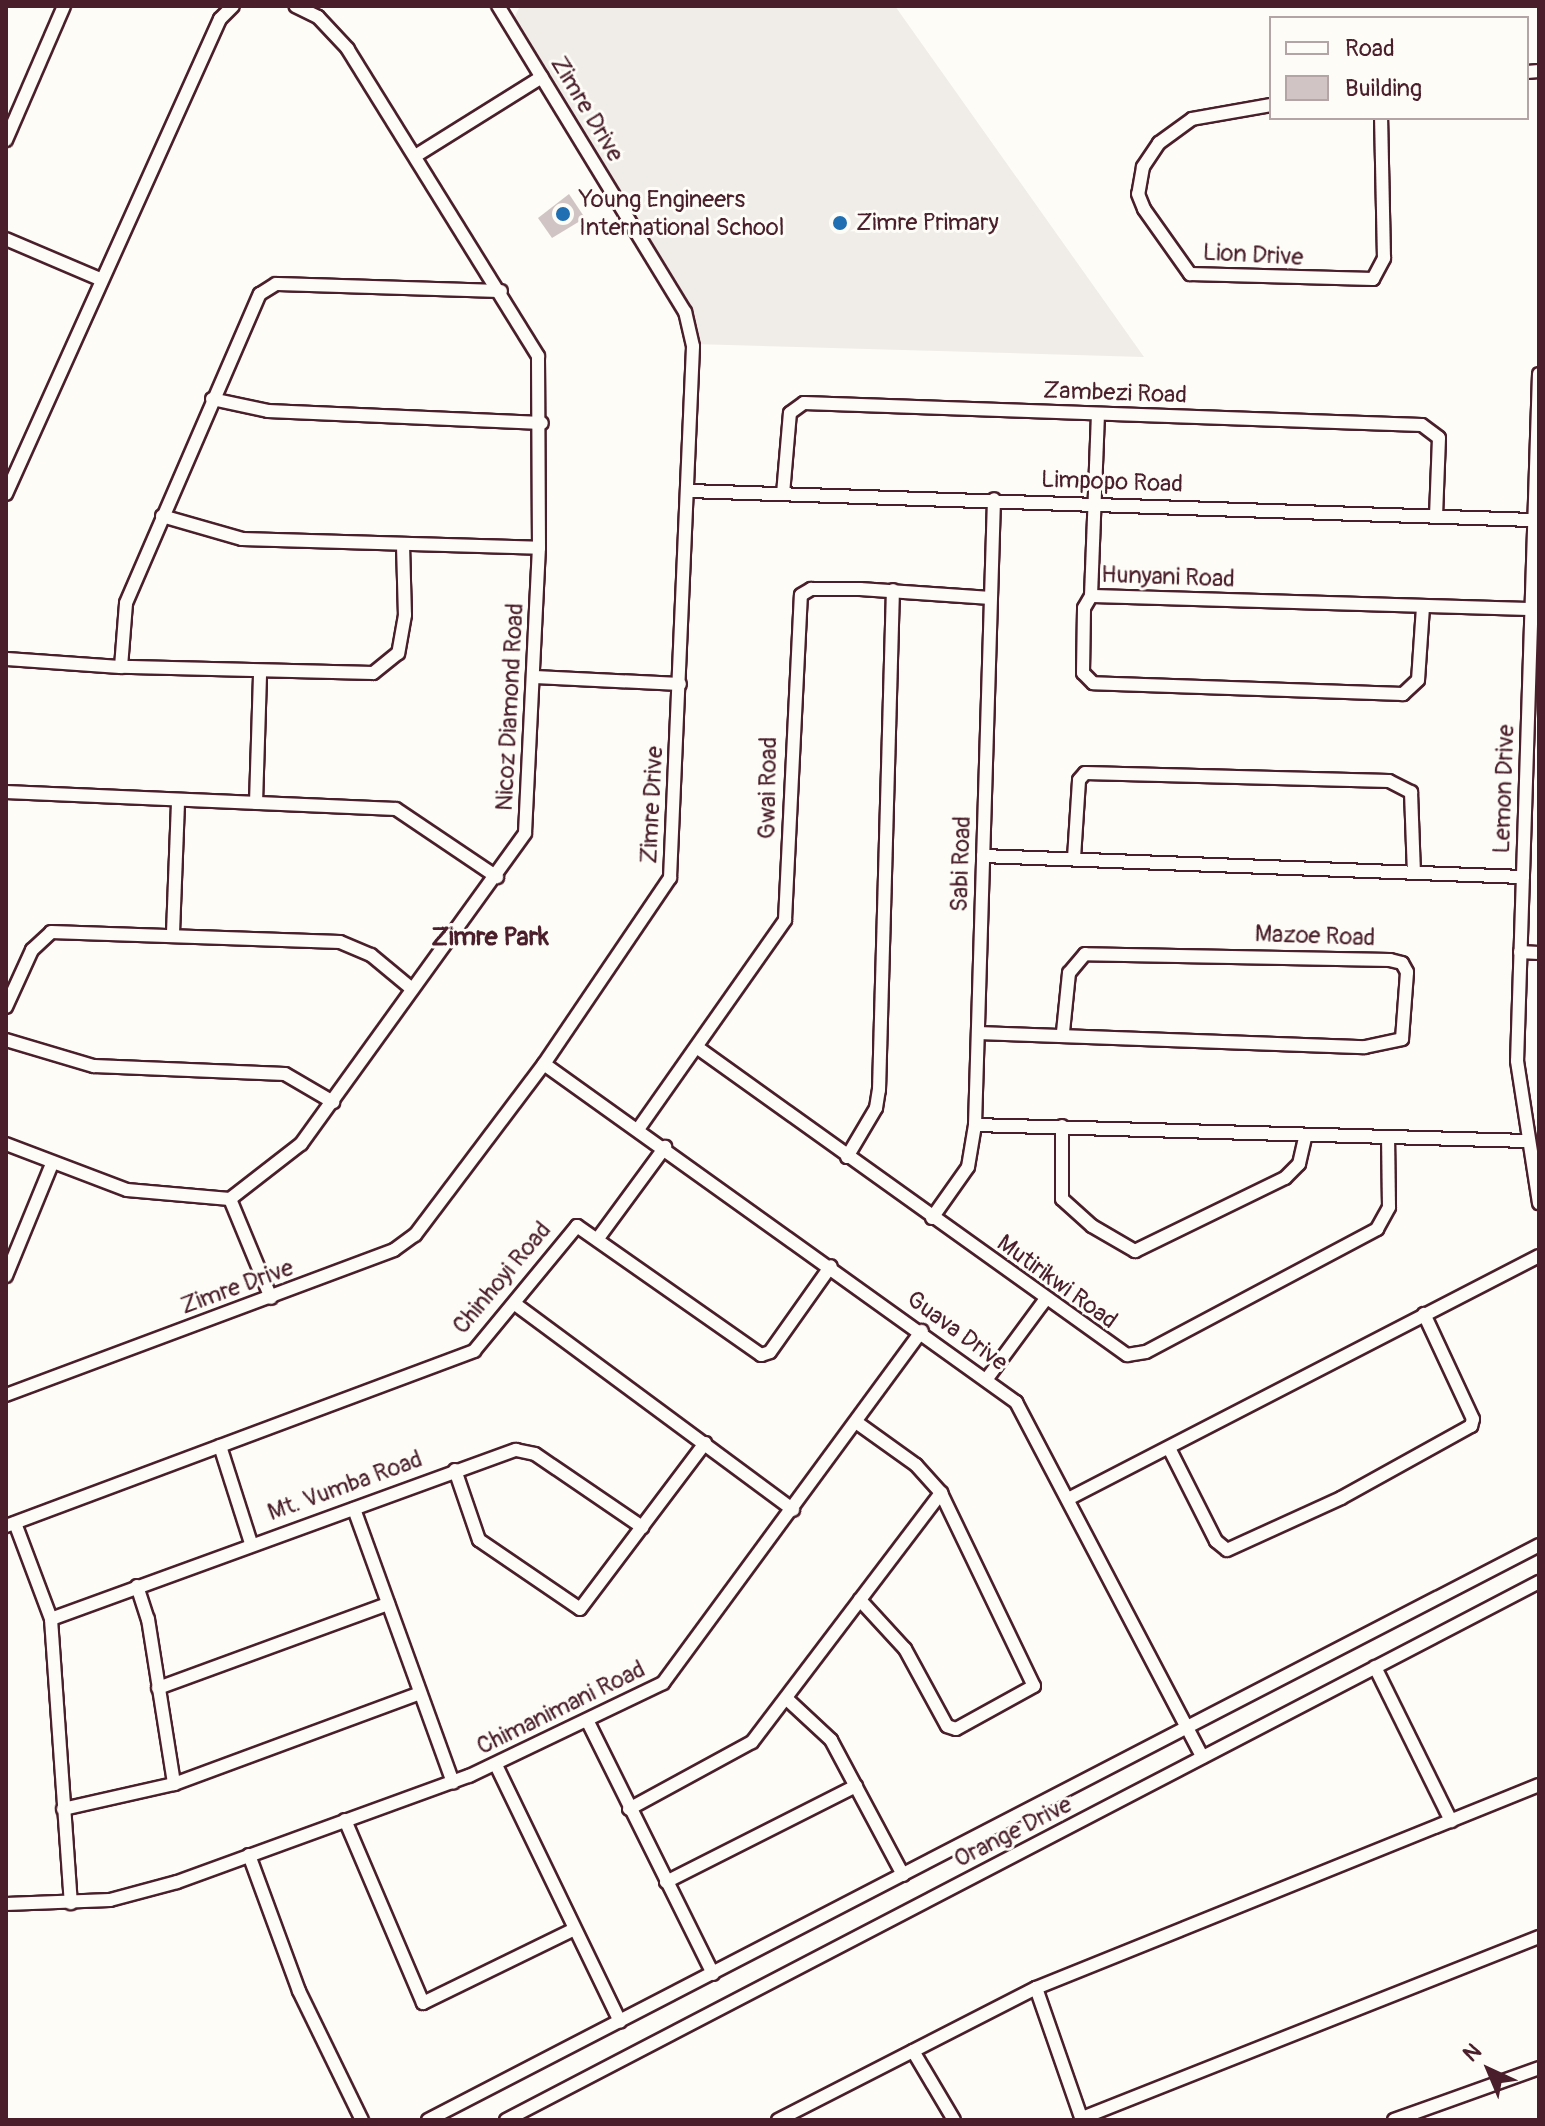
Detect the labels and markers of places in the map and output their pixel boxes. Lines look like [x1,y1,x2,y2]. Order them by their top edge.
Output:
place label: Young Engineers International School [579,186,784,242]
marker: Young Engineers International School [554,205,572,223]
place label: Zimre Primary [856,209,999,237]
marker: Zimre Primary [831,214,849,232]

